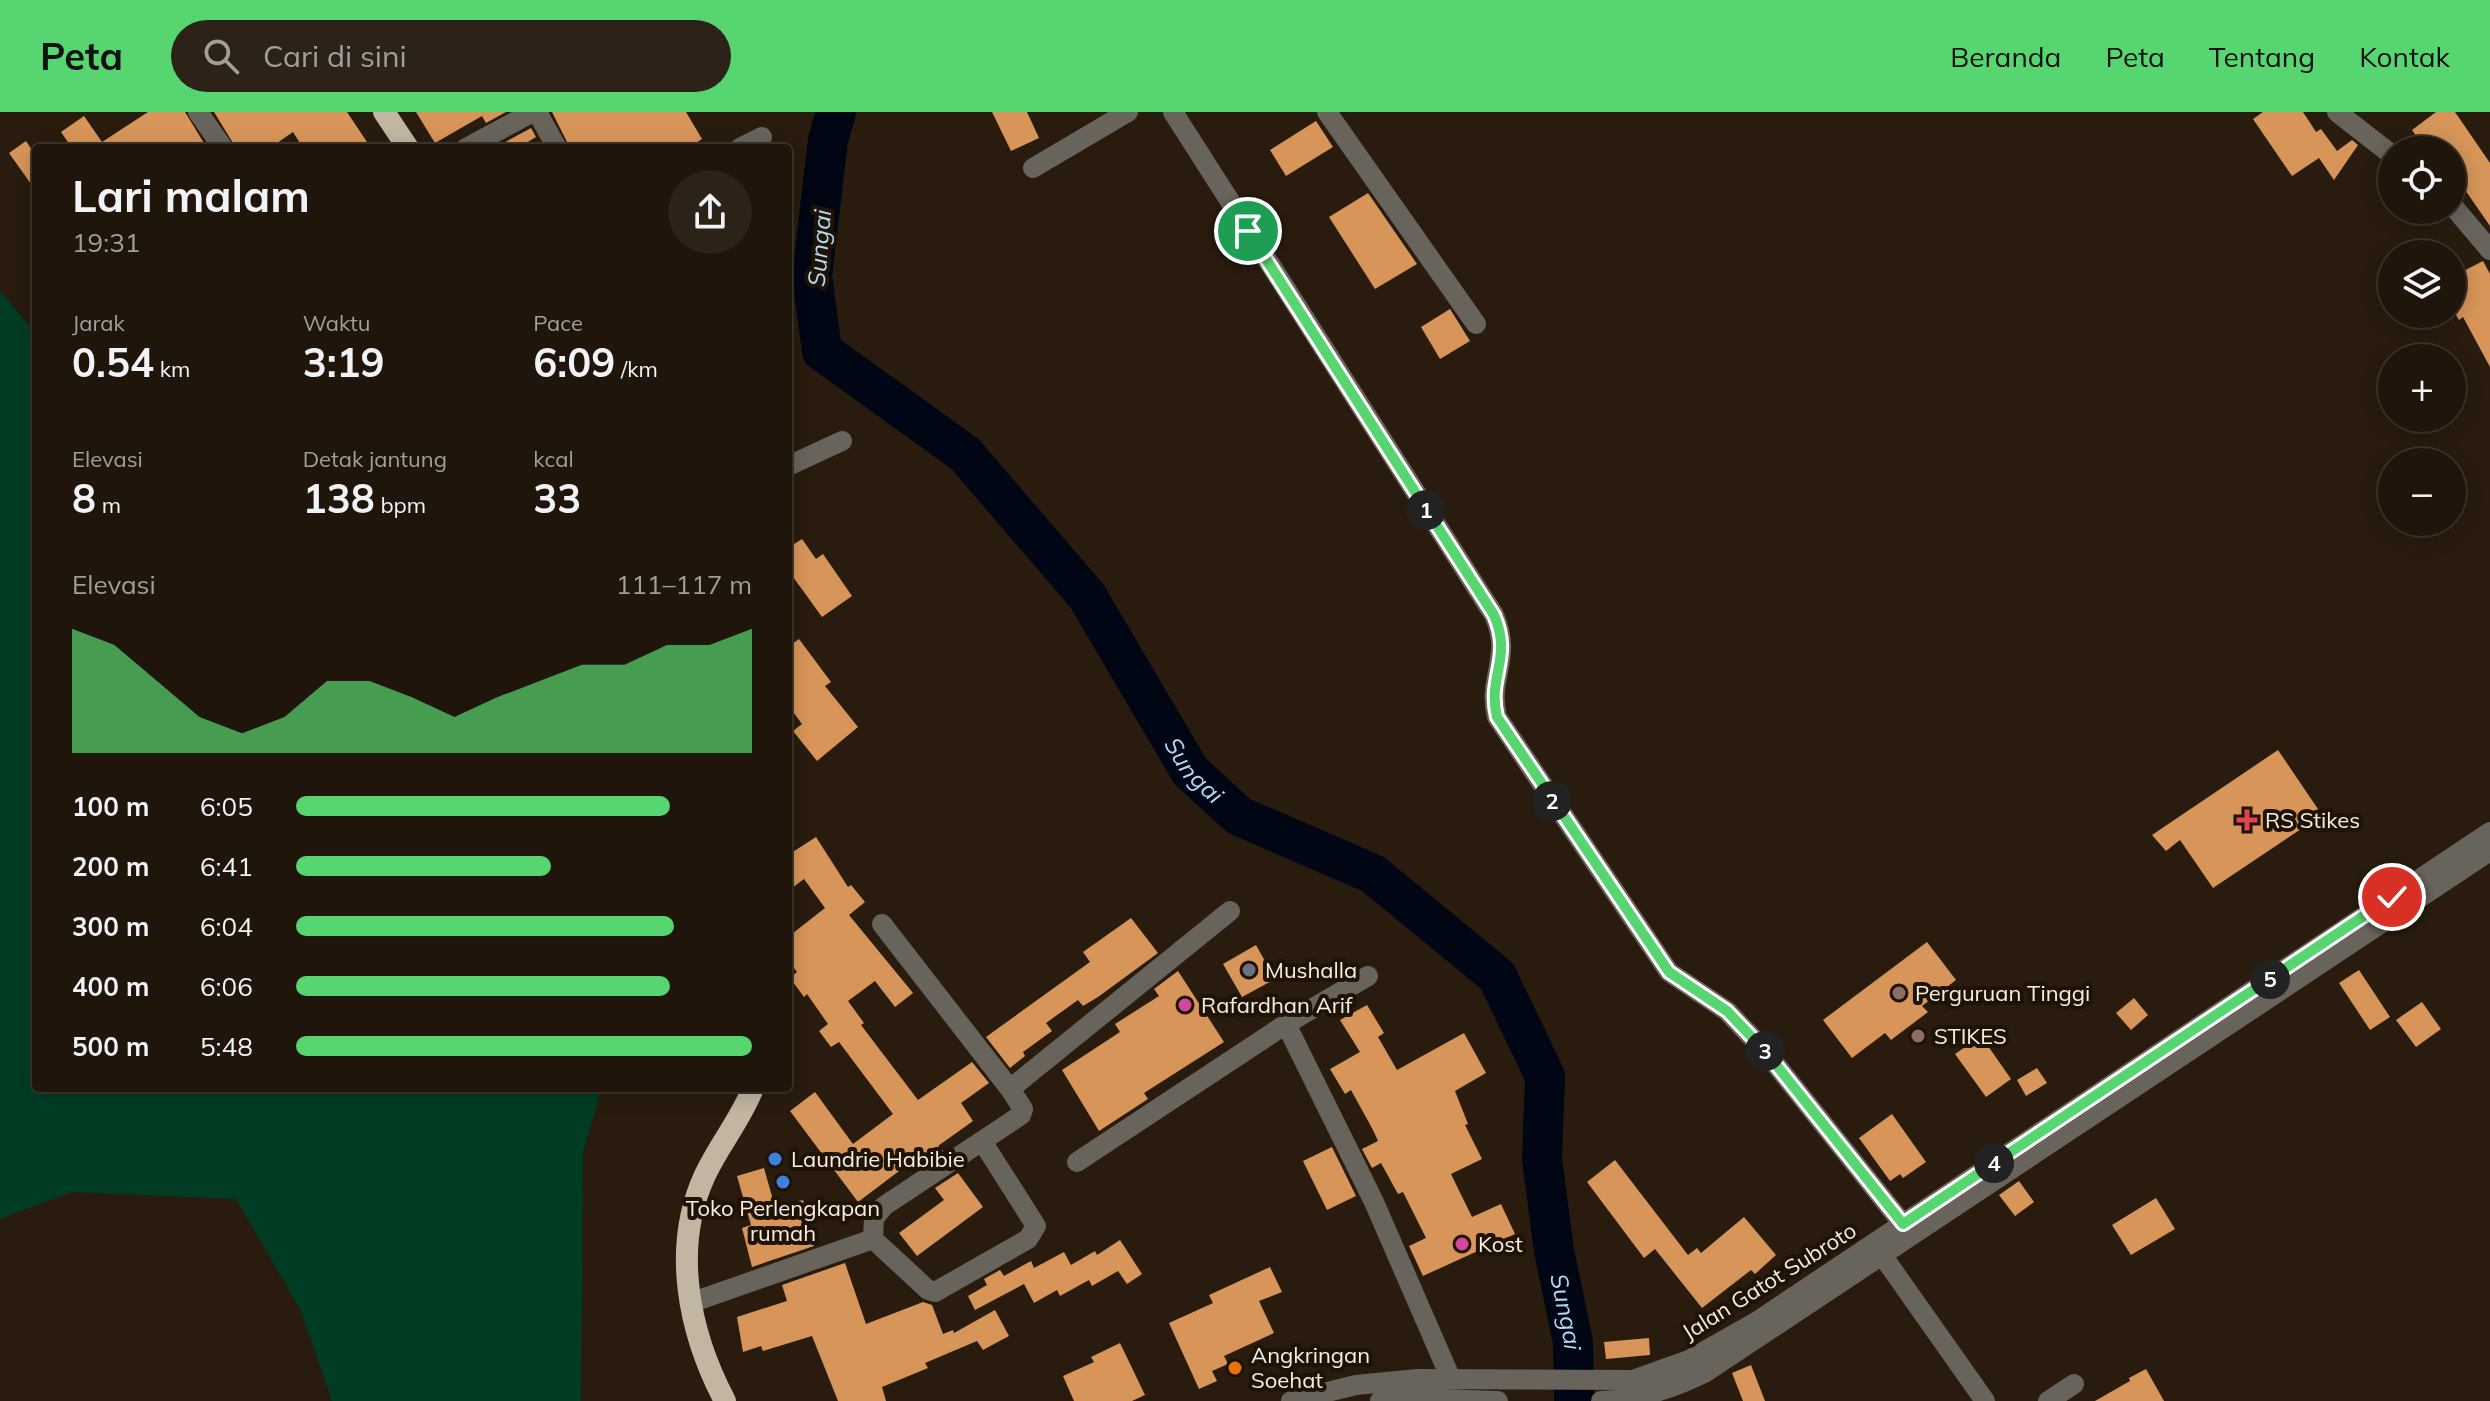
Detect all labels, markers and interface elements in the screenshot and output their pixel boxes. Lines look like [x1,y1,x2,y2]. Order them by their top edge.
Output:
search box [171,20,731,92]
text: Peta [40,32,123,80]
icon: search [199,34,243,78]
text: Cari di sini [263,37,407,75]
text: Beranda [1950,39,2061,74]
text: Peta [2105,39,2165,74]
text: Tentang [2209,39,2315,74]
text: Kontak [2359,39,2450,74]
map controls [2378,136,2466,536]
button: locate [2378,136,2466,224]
text: Lari malam [72,168,310,223]
button: share [668,170,752,254]
pin [1214,197,1282,265]
water label: Sungai [801,208,837,288]
icon: arrive [1226,209,1270,253]
text: 19:31 [72,226,140,259]
button: layers [2378,240,2466,328]
text: Jarak [72,309,125,337]
text: Waktu [303,309,371,337]
text: Pace [533,309,583,337]
text: 0.54 [72,337,154,387]
text: 3:19 [303,337,385,387]
text: 6:09 [533,337,615,387]
button: + [2378,344,2466,432]
text: km [154,355,190,383]
text: /km [615,355,658,383]
text: Elevasi [72,445,143,473]
text: Detak jantung [303,445,447,473]
text: kcal [533,445,574,473]
button: − [2378,448,2466,536]
text: 8 [72,473,96,523]
text: 138 [303,473,375,523]
text: 33 [533,473,581,523]
pin: 1 [1406,490,1446,530]
text: m [96,491,121,519]
text: bpm [375,491,426,519]
text: 1 [1419,496,1433,524]
text: Elevasi [72,568,156,601]
text: 111–117 m [616,568,752,601]
water label: Sungai [1158,732,1230,810]
pin: 2 [1532,781,1572,821]
text: 2 [1545,787,1559,815]
text: 100 m [72,790,149,823]
text: 6:05 [200,790,253,823]
place label: RS Stikes [2265,806,2360,834]
marker: RS Stikes [2236,809,2258,831]
text: 200 m [72,850,149,883]
text: 6:41 [200,850,253,883]
pin [2358,863,2426,931]
icon: check [2370,875,2414,919]
text: 300 m [72,910,149,943]
text: 6:04 [200,910,253,943]
place label: Mushalla [1265,956,1357,984]
pin: 5 [2250,959,2290,999]
marker: Mushalla [1240,961,1258,979]
text: 5 [2263,965,2277,993]
text: 400 m [72,970,149,1003]
text: 6:06 [200,970,253,1003]
place label: Perguruan Tinggi [1915,979,2090,1007]
marker: Perguruan Tinggi [1890,984,1908,1002]
place label: Rafardhan Arif [1201,991,1353,1019]
marker: Rafardhan Arif [1176,996,1194,1014]
place label: STIKES [1934,1022,2007,1050]
marker: STIKES [1909,1027,1927,1045]
text: 500 m [72,1030,149,1063]
text: 5:48 [200,1030,253,1063]
pin: 3 [1745,1031,1785,1071]
text: 3 [1758,1037,1772,1065]
pin: 4 [1974,1143,2014,1183]
place label: Laundrie Habibie [791,1145,965,1173]
text: 4 [1987,1149,2001,1177]
marker: Laundrie Habibie [766,1150,784,1168]
marker: Toko Perlengkapan rumah [774,1173,792,1191]
place label: Toko Perlengkapan rumah [686,1194,880,1247]
street label: Jalan Gatot Subroto [1677,1216,1861,1346]
place label: Kost [1478,1230,1523,1258]
marker: Kost [1453,1235,1471,1253]
water label: Sungai [1544,1271,1588,1350]
place label: Angkringan Soehat [1251,1341,1370,1394]
marker: Angkringan Soehat [1226,1359,1244,1377]

